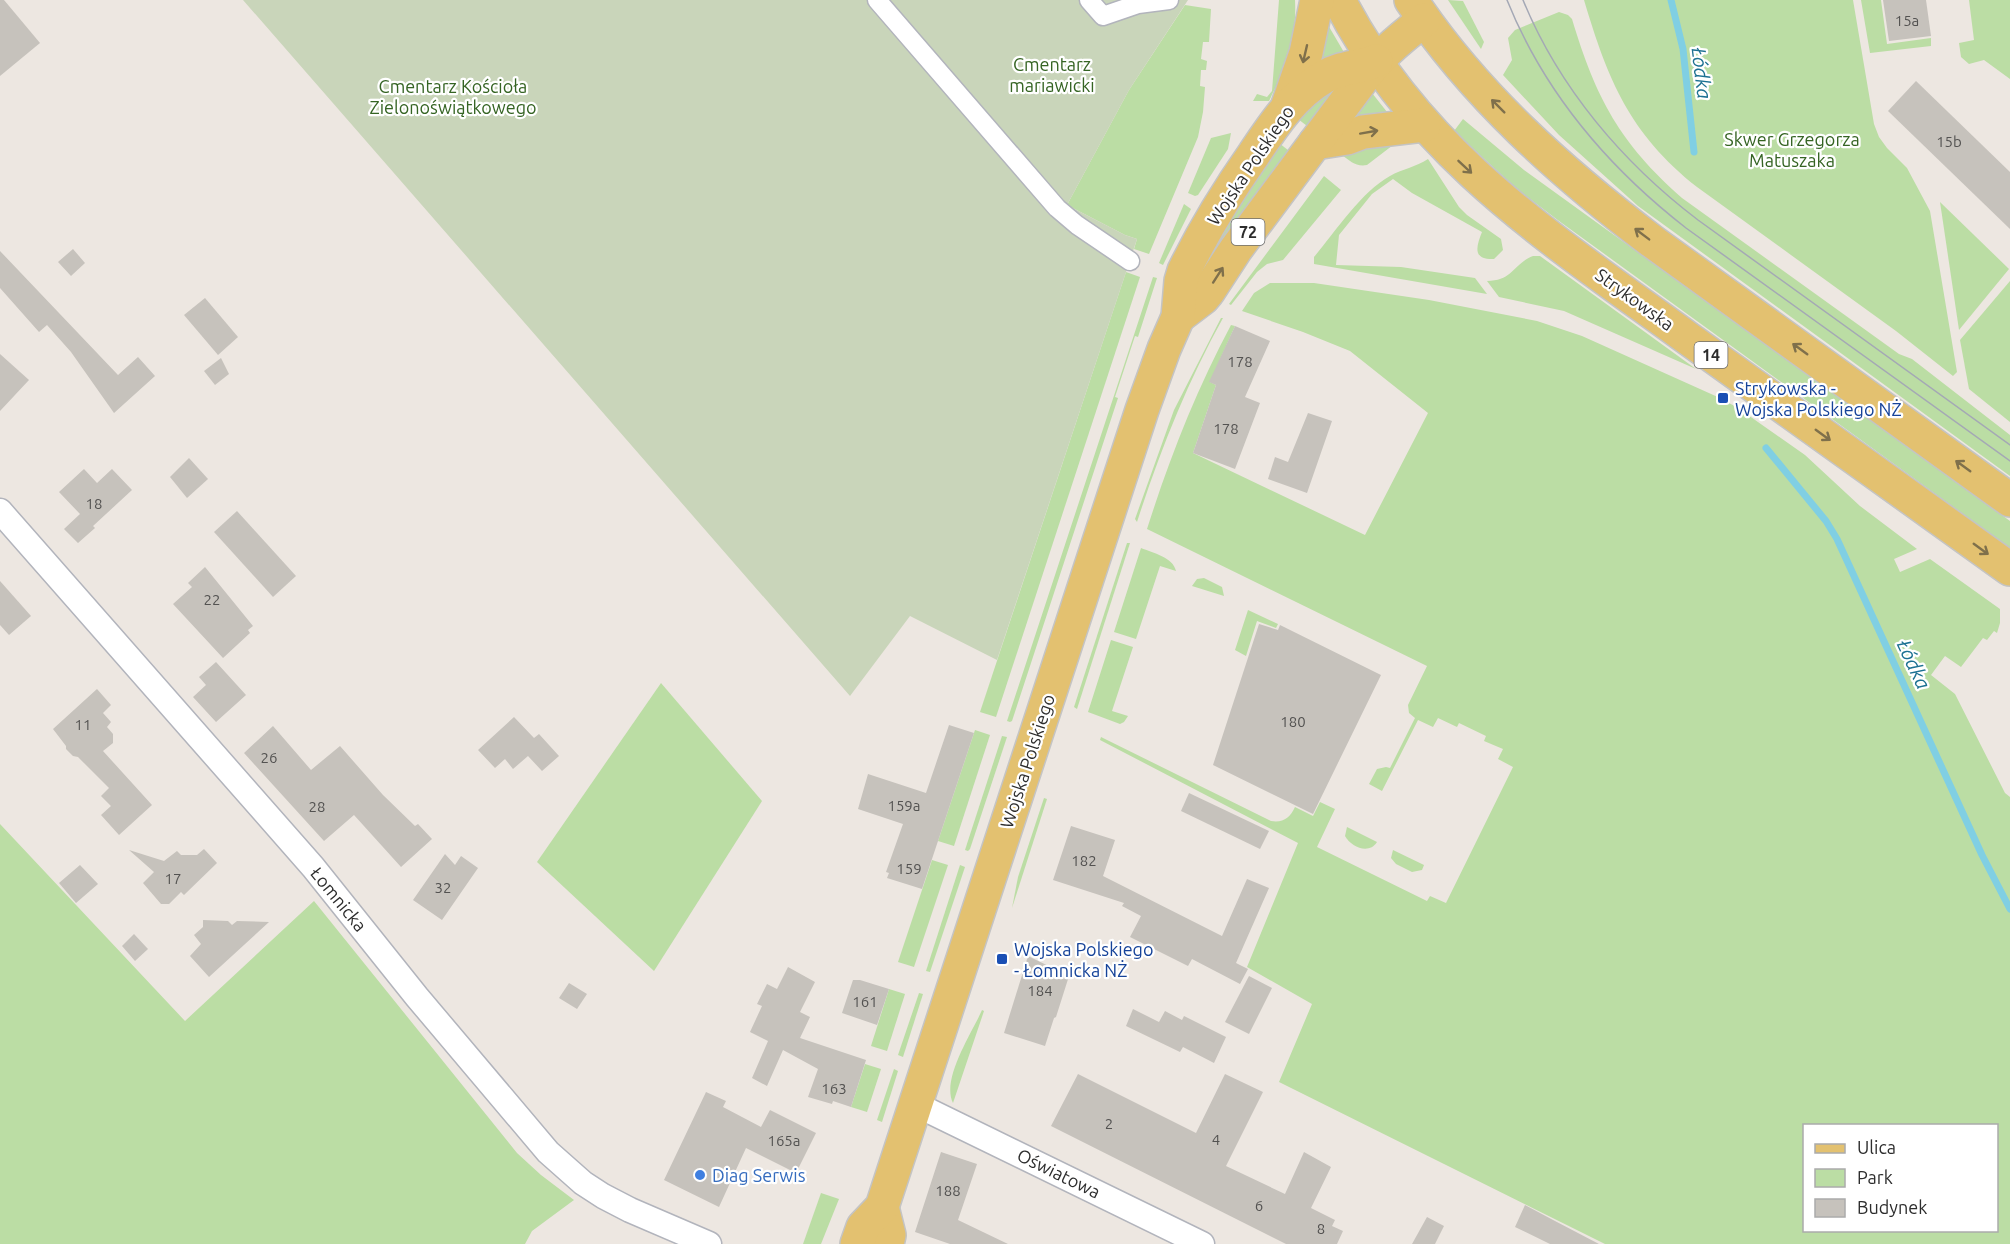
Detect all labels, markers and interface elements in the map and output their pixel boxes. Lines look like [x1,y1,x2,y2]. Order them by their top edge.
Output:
house number: 15a [1895,12,1919,29]
one-way arrow [1299,44,1311,63]
water label: Łódka [1687,46,1717,101]
park label: Cmentarz mariawicki [1009,54,1095,95]
park label: Cmentarz Kościoła Zielonoświątkowego [369,76,537,117]
one-way arrow [1490,99,1505,114]
street label: Wojska Polskiego [1203,102,1297,228]
one-way arrow [1359,126,1378,137]
park label: Skwer Grzegorza Matuszaka [1724,129,1860,170]
house number: 15b [1936,133,1962,150]
one-way arrow [1458,160,1473,174]
road number: 72 [1232,219,1264,245]
one-way arrow [1635,228,1651,240]
street label: Strykowska [1592,264,1678,334]
one-way arrow [1212,267,1225,284]
road number: 14 [1694,342,1728,368]
one-way arrow [1793,343,1809,355]
house number: 178 [1227,353,1253,370]
place label: Strykowska - Wojska Polskiego NŻ [1735,378,1902,419]
marker: Strykowska - Wojska Polskiego NŻ [1716,391,1730,405]
house number: 178 [1213,420,1239,437]
one-way arrow [1814,429,1830,441]
one-way arrow [1955,460,1971,472]
house number: 18 [86,495,102,512]
one-way arrow [1973,542,1989,555]
house number: 22 [204,591,220,608]
water label: Łódka [1893,635,1936,693]
street label: Wojska Polskiego [996,692,1058,830]
house number: 180 [1280,713,1306,730]
house number: 11 [75,716,91,733]
house number: 26 [261,749,277,766]
house number: 159a [887,797,921,814]
house number: 28 [309,798,325,815]
house number: 182 [1071,852,1097,869]
house number: 159 [896,860,922,877]
street label: Łomnicka [307,863,371,935]
house number: 17 [165,870,181,887]
house number: 32 [435,879,451,896]
place label: Wojska Polskiego - Łomnicka NŻ [1014,939,1153,980]
marker: Wojska Polskiego - Łomnicka NŻ [995,952,1009,966]
house number: 184 [1027,982,1053,999]
house number: 161 [852,993,878,1010]
house number: 163 [821,1080,847,1097]
house number: 2 [1105,1115,1113,1132]
legend [1803,1124,1998,1232]
house number: 4 [1212,1131,1220,1148]
house number: 165a [767,1132,801,1149]
text: Ulica [1857,1137,1896,1157]
street label: Oświatowa [1014,1144,1104,1202]
place label: Diag Serwis [712,1165,806,1185]
text: Park [1857,1167,1893,1187]
marker: Diag Serwis [693,1168,707,1182]
house number: 188 [935,1182,961,1199]
house number: 6 [1255,1197,1263,1214]
text: Budynek [1857,1197,1927,1217]
house number: 8 [1317,1220,1325,1237]

